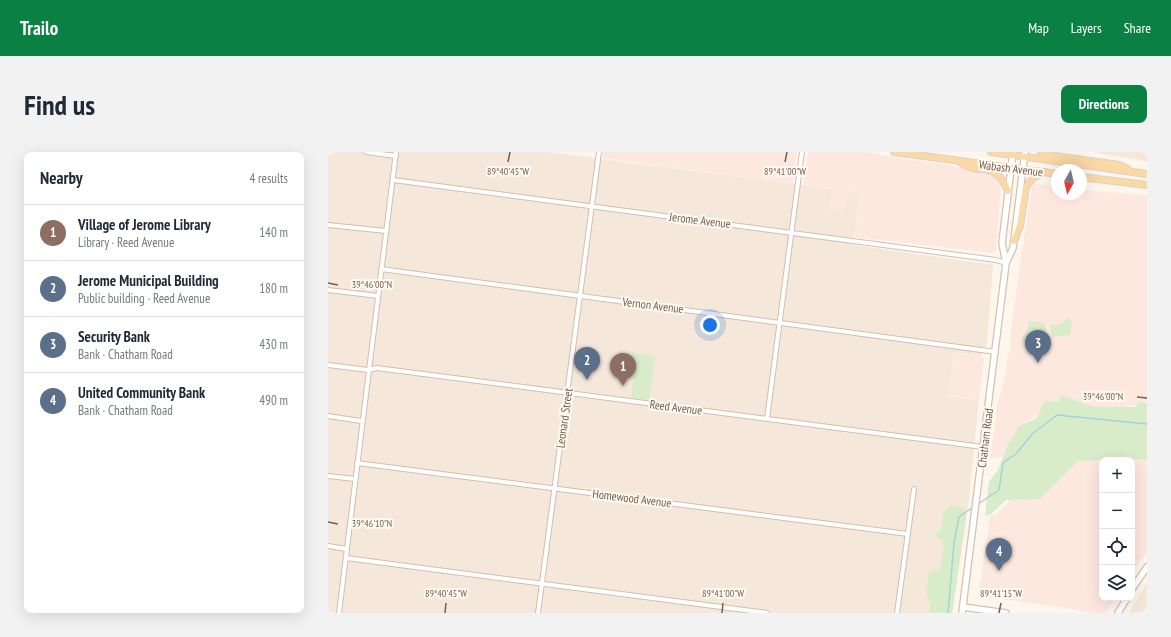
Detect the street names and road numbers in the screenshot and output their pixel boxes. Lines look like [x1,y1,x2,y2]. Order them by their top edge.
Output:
street label: Wabash Avenue [978,157,1044,179]
street label: Jerome Avenue [667,209,732,231]
street label: Vernon Avenue [621,294,684,316]
street label: Leonard Street [552,386,576,449]
street label: Reed Avenue [649,396,703,418]
street label: Chatham Road [974,407,996,469]
street label: Homewood Avenue [592,486,672,510]

